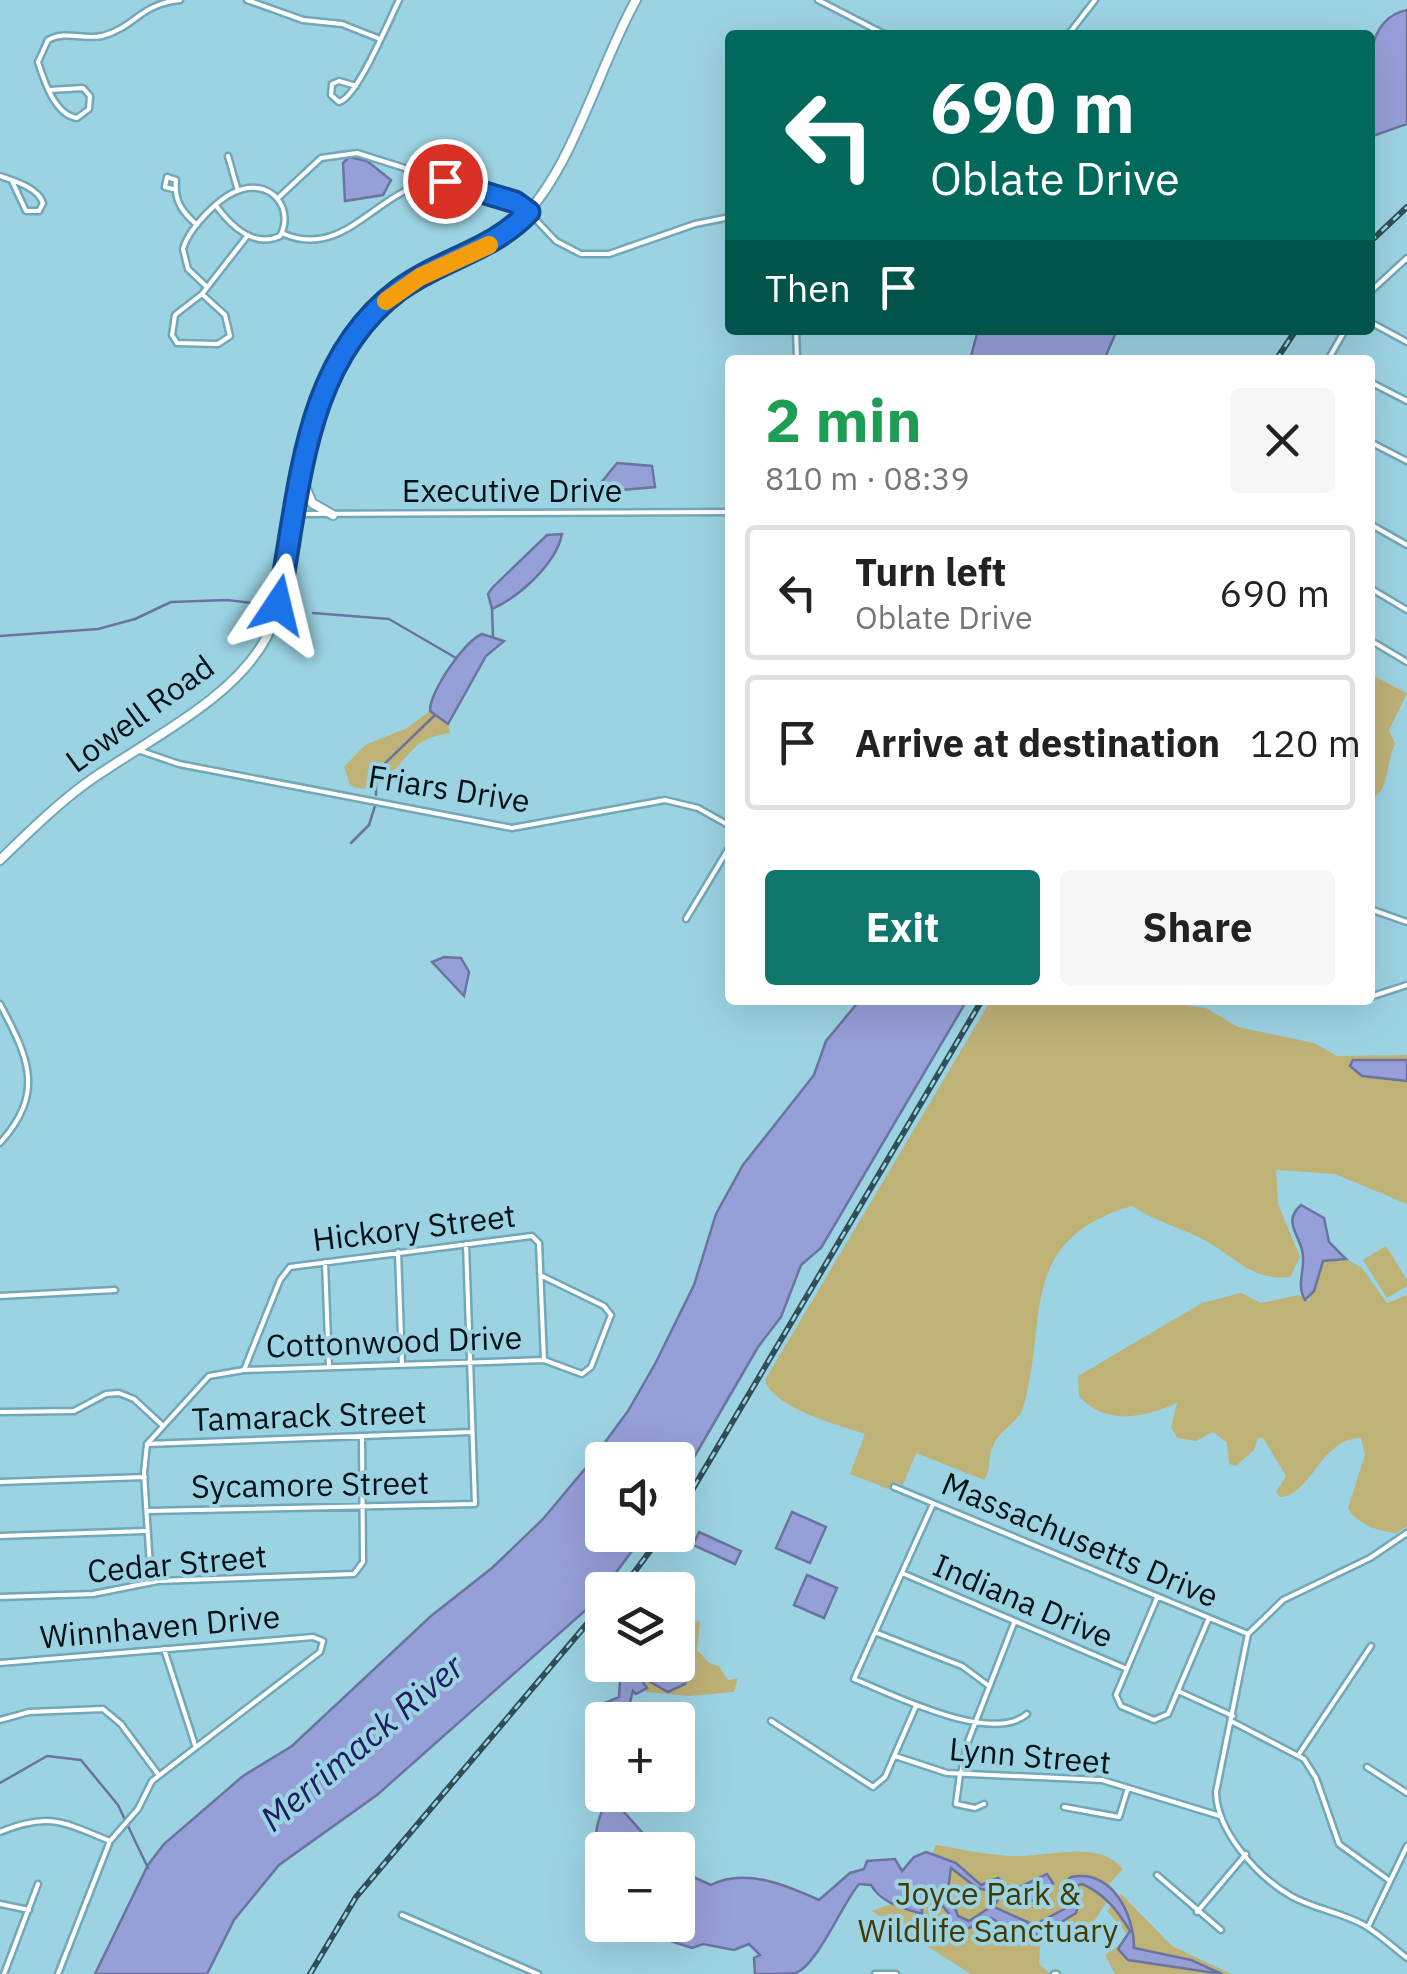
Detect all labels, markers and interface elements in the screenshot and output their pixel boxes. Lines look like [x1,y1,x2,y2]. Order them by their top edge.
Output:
text: 690 m [930,61,1135,152]
icon: left [765,70,895,200]
pin [403,139,488,224]
text: Oblate Drive [930,149,1180,207]
icon: arrive [418,154,473,209]
icon: arrive [871,260,926,315]
text: Then [765,263,851,312]
text: 2 min [765,380,922,459]
button: close [1230,388,1335,493]
text: 810 m · 08:39 [765,457,970,499]
street label: Executive Drive [402,469,622,511]
text: Turn left [855,547,1006,596]
position arrow [226,553,330,657]
icon: left [770,565,825,620]
text: 690 m [1219,568,1330,617]
text: Oblate Drive [855,596,1033,638]
street label: Lowell Road [57,645,222,781]
icon: arrive [770,715,825,770]
text: Arrive at destination [855,718,1220,767]
text: 120 m [1250,718,1361,767]
street label: Friars Drive [365,755,533,822]
button: Exit [765,870,1040,985]
button: Share [1060,870,1335,985]
street label: Hickory Street [310,1194,518,1260]
street label: Cottonwood Drive [265,1316,523,1366]
street label: Tamarack Street [191,1390,427,1440]
map controls [585,1442,695,1942]
button: sound [585,1442,695,1552]
street label: Sycamore Street [191,1461,429,1507]
street label: Massachusetts Drive [936,1462,1225,1616]
street label: Cedar Street [85,1534,268,1592]
street label: Indiana Drive [927,1543,1120,1657]
button: layers [585,1572,695,1682]
street label: Winnhaven Drive [38,1595,282,1657]
water label: Merrimack River [250,1643,474,1841]
button: + [585,1702,695,1812]
street label: Lynn Street [947,1727,1113,1783]
button: − [585,1832,695,1942]
park label: Joyce Park & Wildlife Sanctuary [858,1872,1118,1951]

